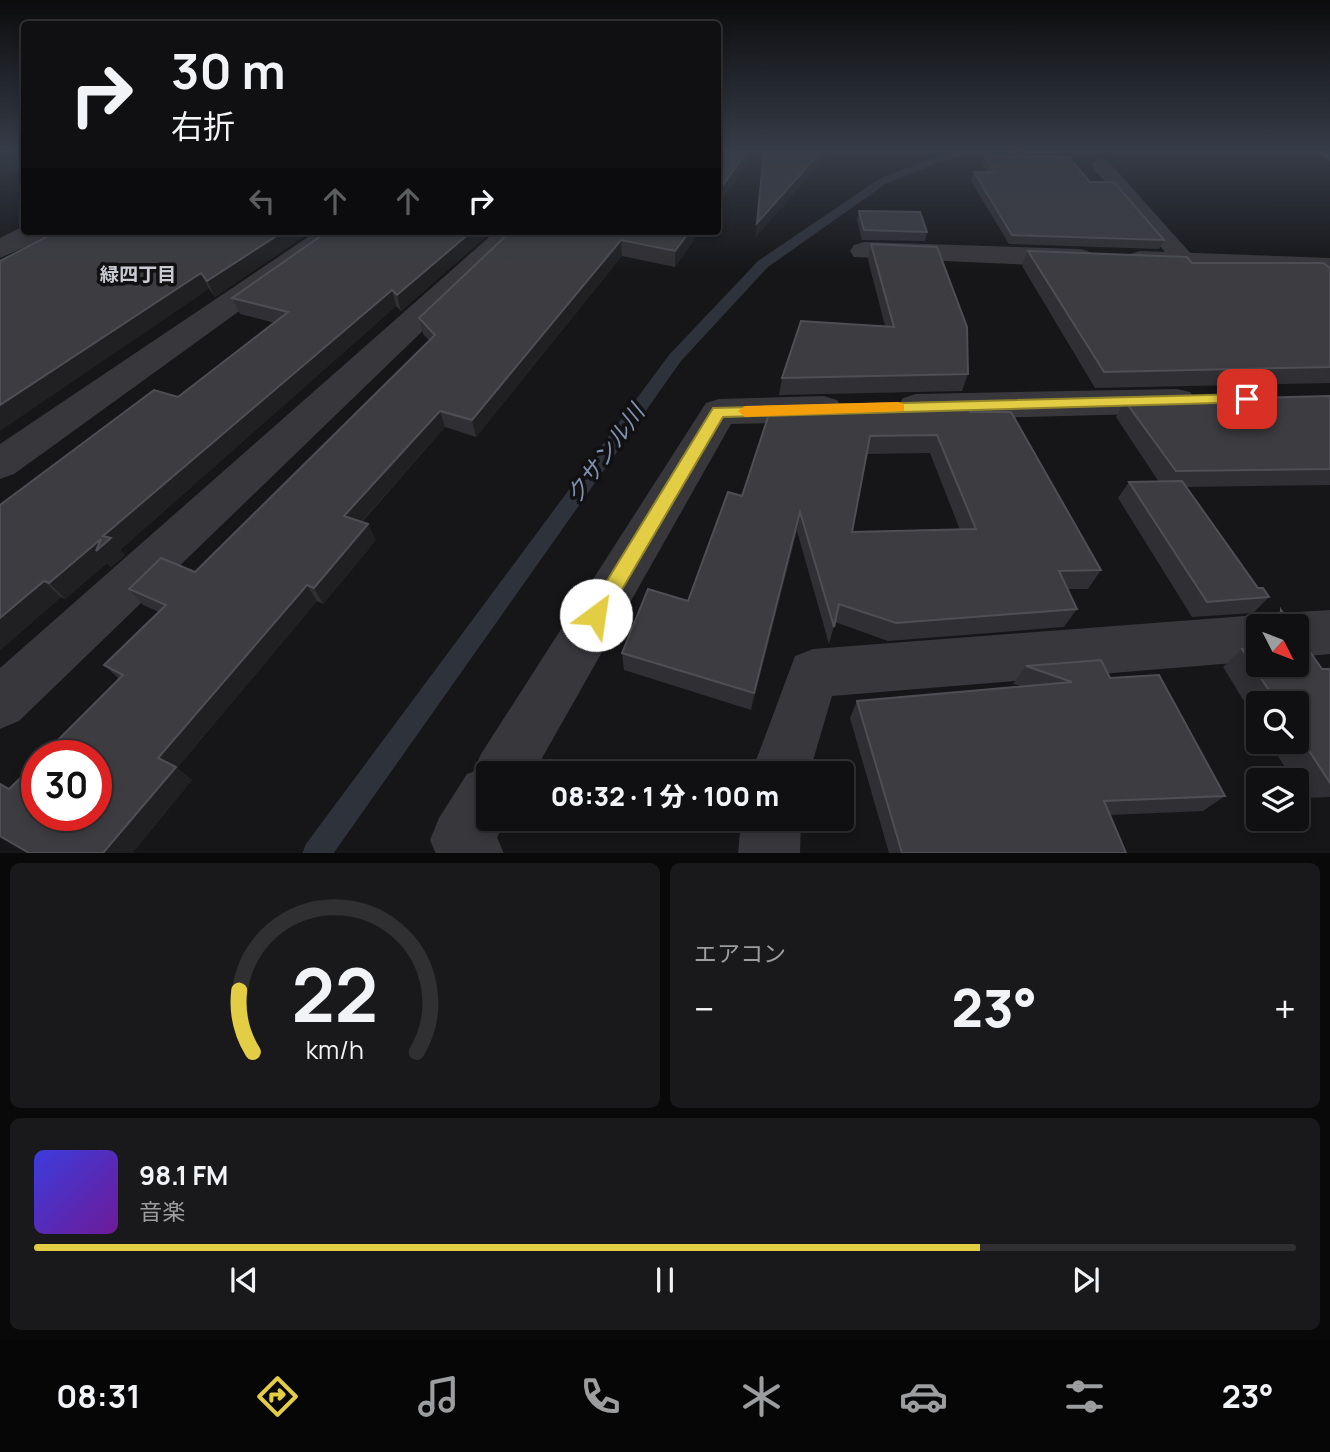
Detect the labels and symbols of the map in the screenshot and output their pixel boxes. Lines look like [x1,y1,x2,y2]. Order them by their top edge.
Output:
district label: 緑四丁目 [100,261,176,287]
pin [1217,369,1277,429]
water label: クサンル川 [557,395,653,509]
position arrow [559,578,633,652]
north arrow [1246,614,1309,677]
speed limit sign: 30 [21,740,112,831]

